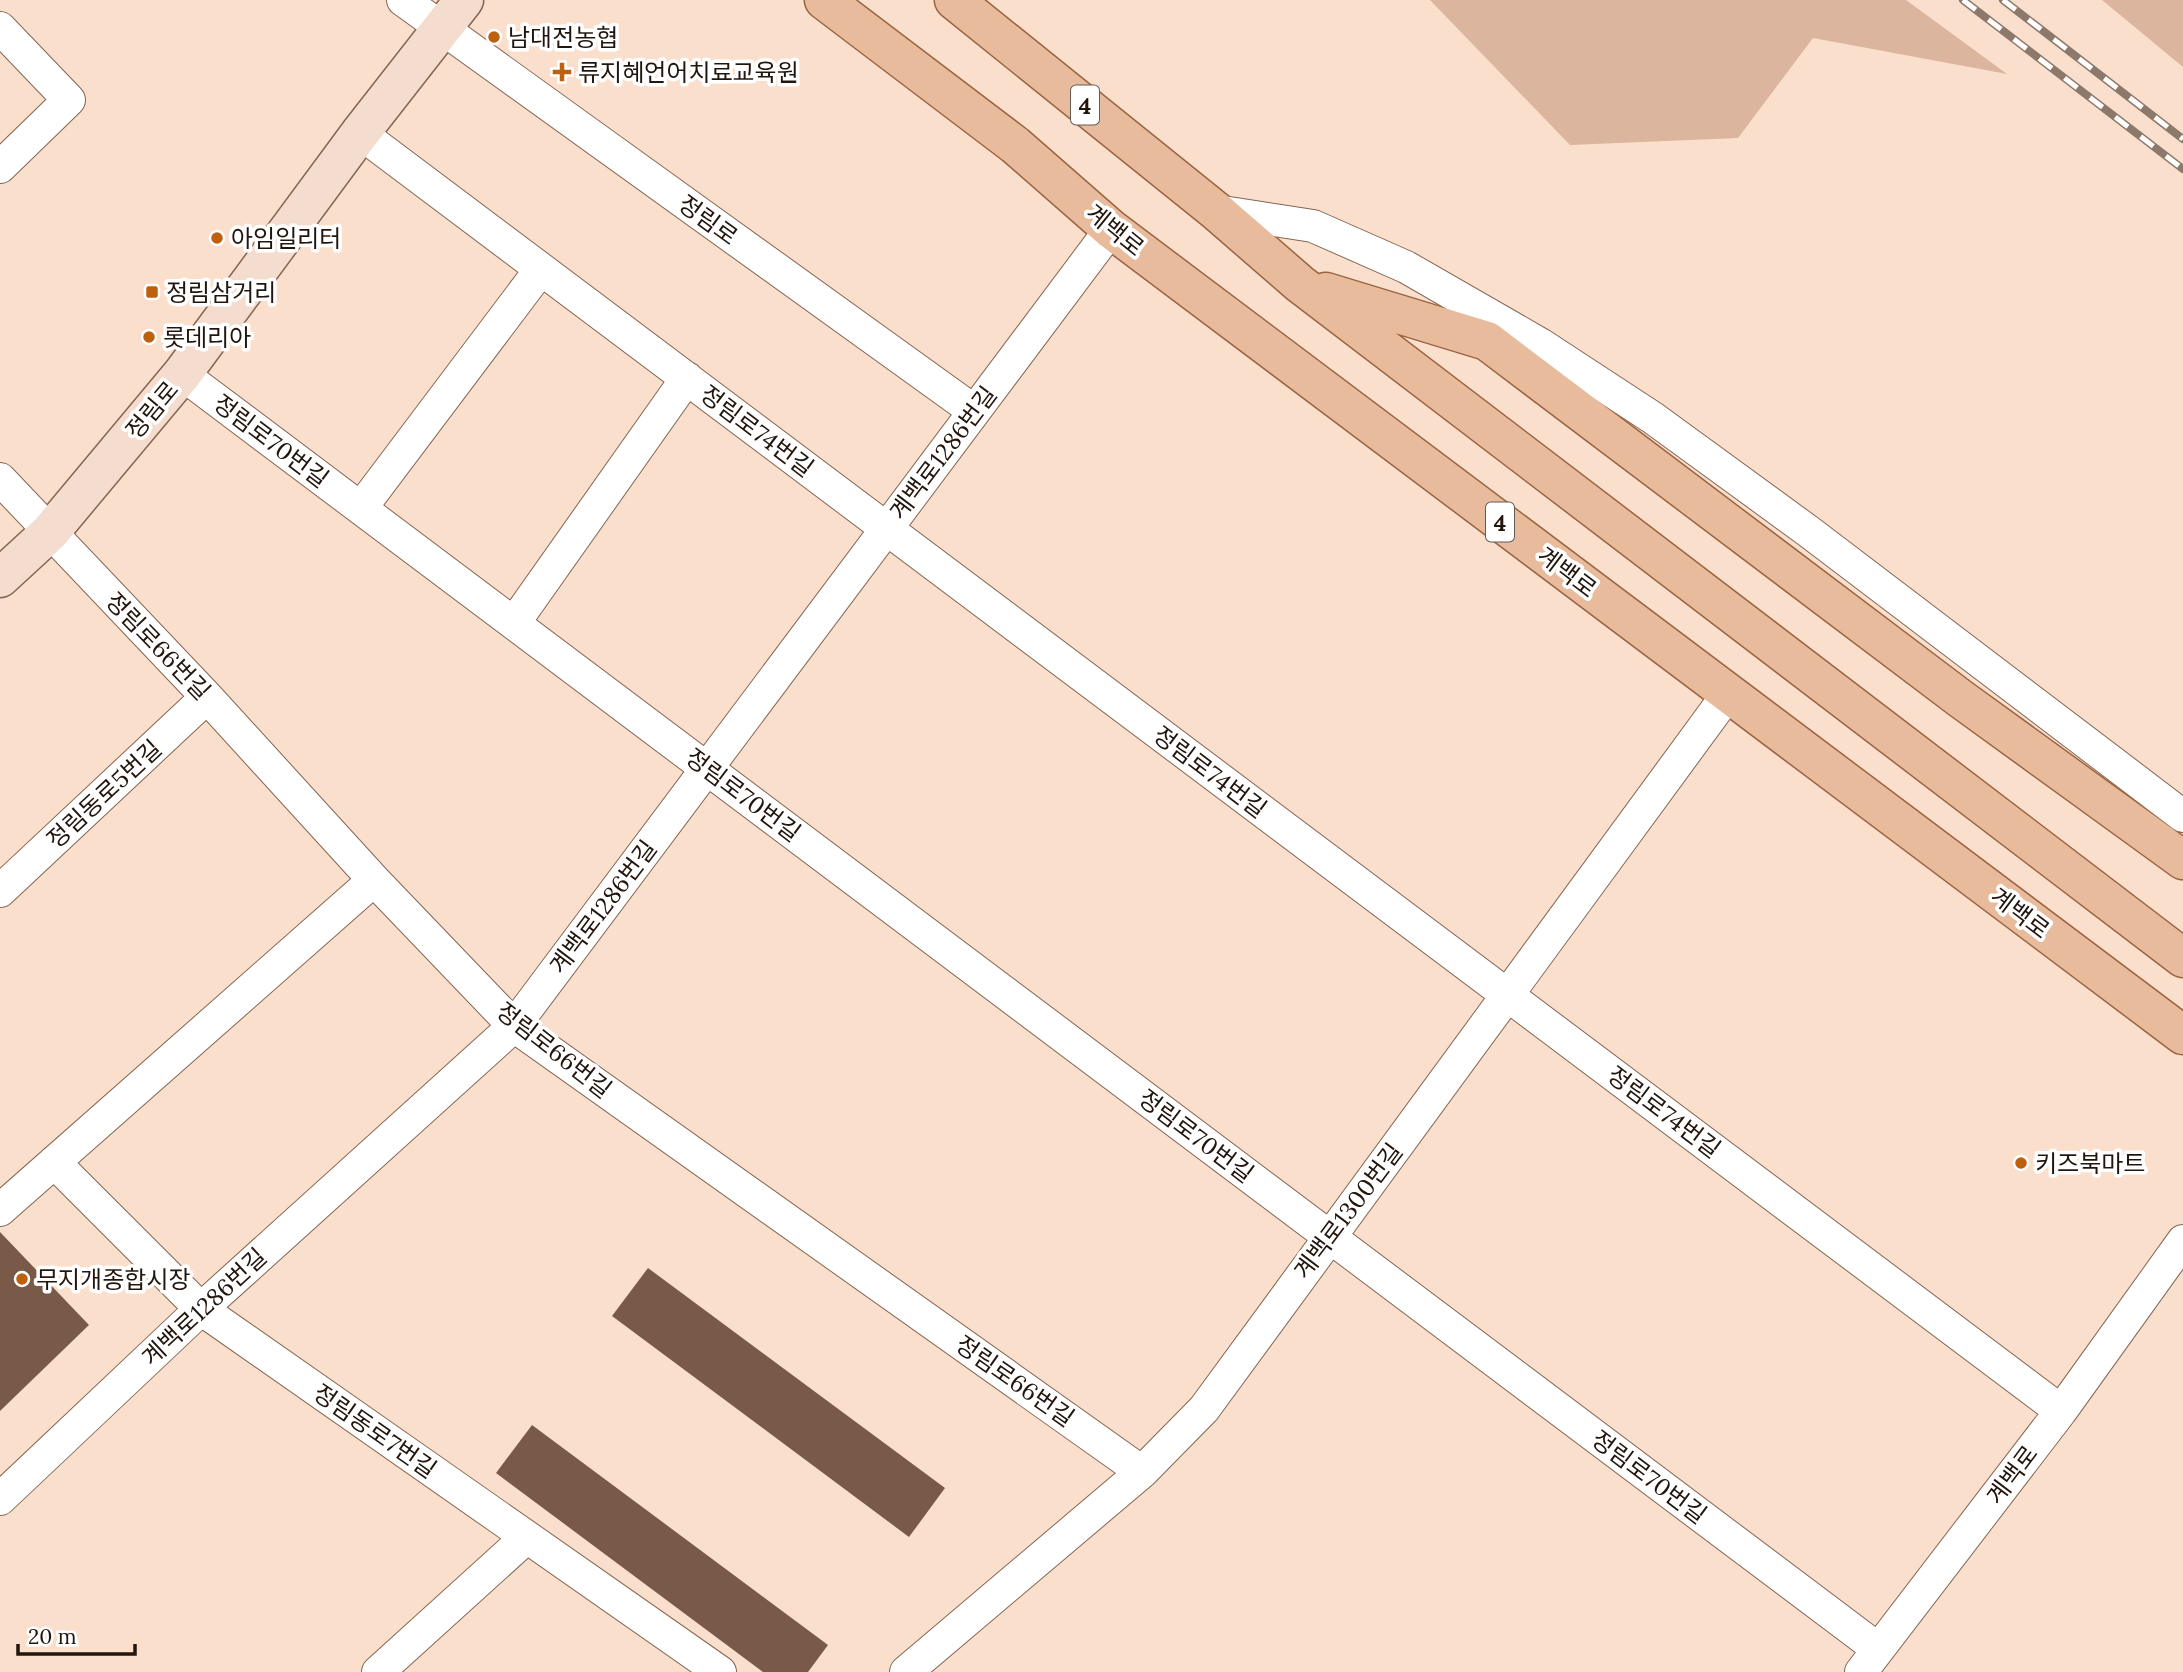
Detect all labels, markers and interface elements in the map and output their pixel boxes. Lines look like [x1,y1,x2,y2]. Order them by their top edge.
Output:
place label: 남대전농협 [508,22,618,53]
marker: 남대전농협 [486,29,502,45]
place label: 류지혜언어치료교육원 [578,57,799,88]
marker: 류지혜언어치료교육원 [552,62,572,82]
road number: 4 [1071,86,1099,124]
street label: 정림로 [672,188,744,252]
street label: 계백로 [1080,197,1150,263]
place label: 아임일리터 [231,223,341,254]
marker: 아임일리터 [209,230,225,246]
place label: 정림삼거리 [166,277,276,308]
marker: 정림삼거리 [144,284,160,300]
place label: 롯데리아 [163,322,251,353]
marker: 롯데리아 [141,329,157,345]
street label: 정림로 [119,375,185,445]
street label: 정림로74번길 [694,378,820,484]
street label: 계백로1286번길 [883,380,1003,526]
street label: 정림로70번길 [207,388,335,494]
road number: 4 [1486,502,1514,542]
street label: 계백로 [1531,540,1603,604]
street label: 정림로66번길 [99,586,217,706]
street label: 정림로74번길 [1147,719,1273,825]
street label: 정림동로5번길 [40,733,168,855]
street label: 정림로70번길 [679,742,807,848]
street label: 계백로1286번길 [543,834,663,980]
street label: 계백로 [1984,881,2056,945]
street label: 정림로66번길 [490,995,618,1105]
street label: 정림로74번길 [1601,1059,1727,1165]
street label: 정림로70번길 [1132,1083,1260,1189]
street label: 계백로1300번길 [1287,1137,1409,1285]
place label: 키즈북마트 [2035,1148,2145,1179]
marker: 키즈북마트 [2013,1155,2029,1171]
street label: 계백로1286번길 [135,1241,273,1373]
place label: 무지개종합시장 [36,1264,191,1295]
marker: 무지개종합시장 [14,1271,30,1287]
street label: 정림로66번길 [950,1329,1080,1433]
street label: 정림동로7번길 [307,1377,443,1485]
street label: 정림로70번길 [1585,1424,1713,1530]
street label: 계백로 [1980,1439,2044,1511]
scale bar [18,1612,135,1656]
text: 20 m [28,1623,77,1650]

